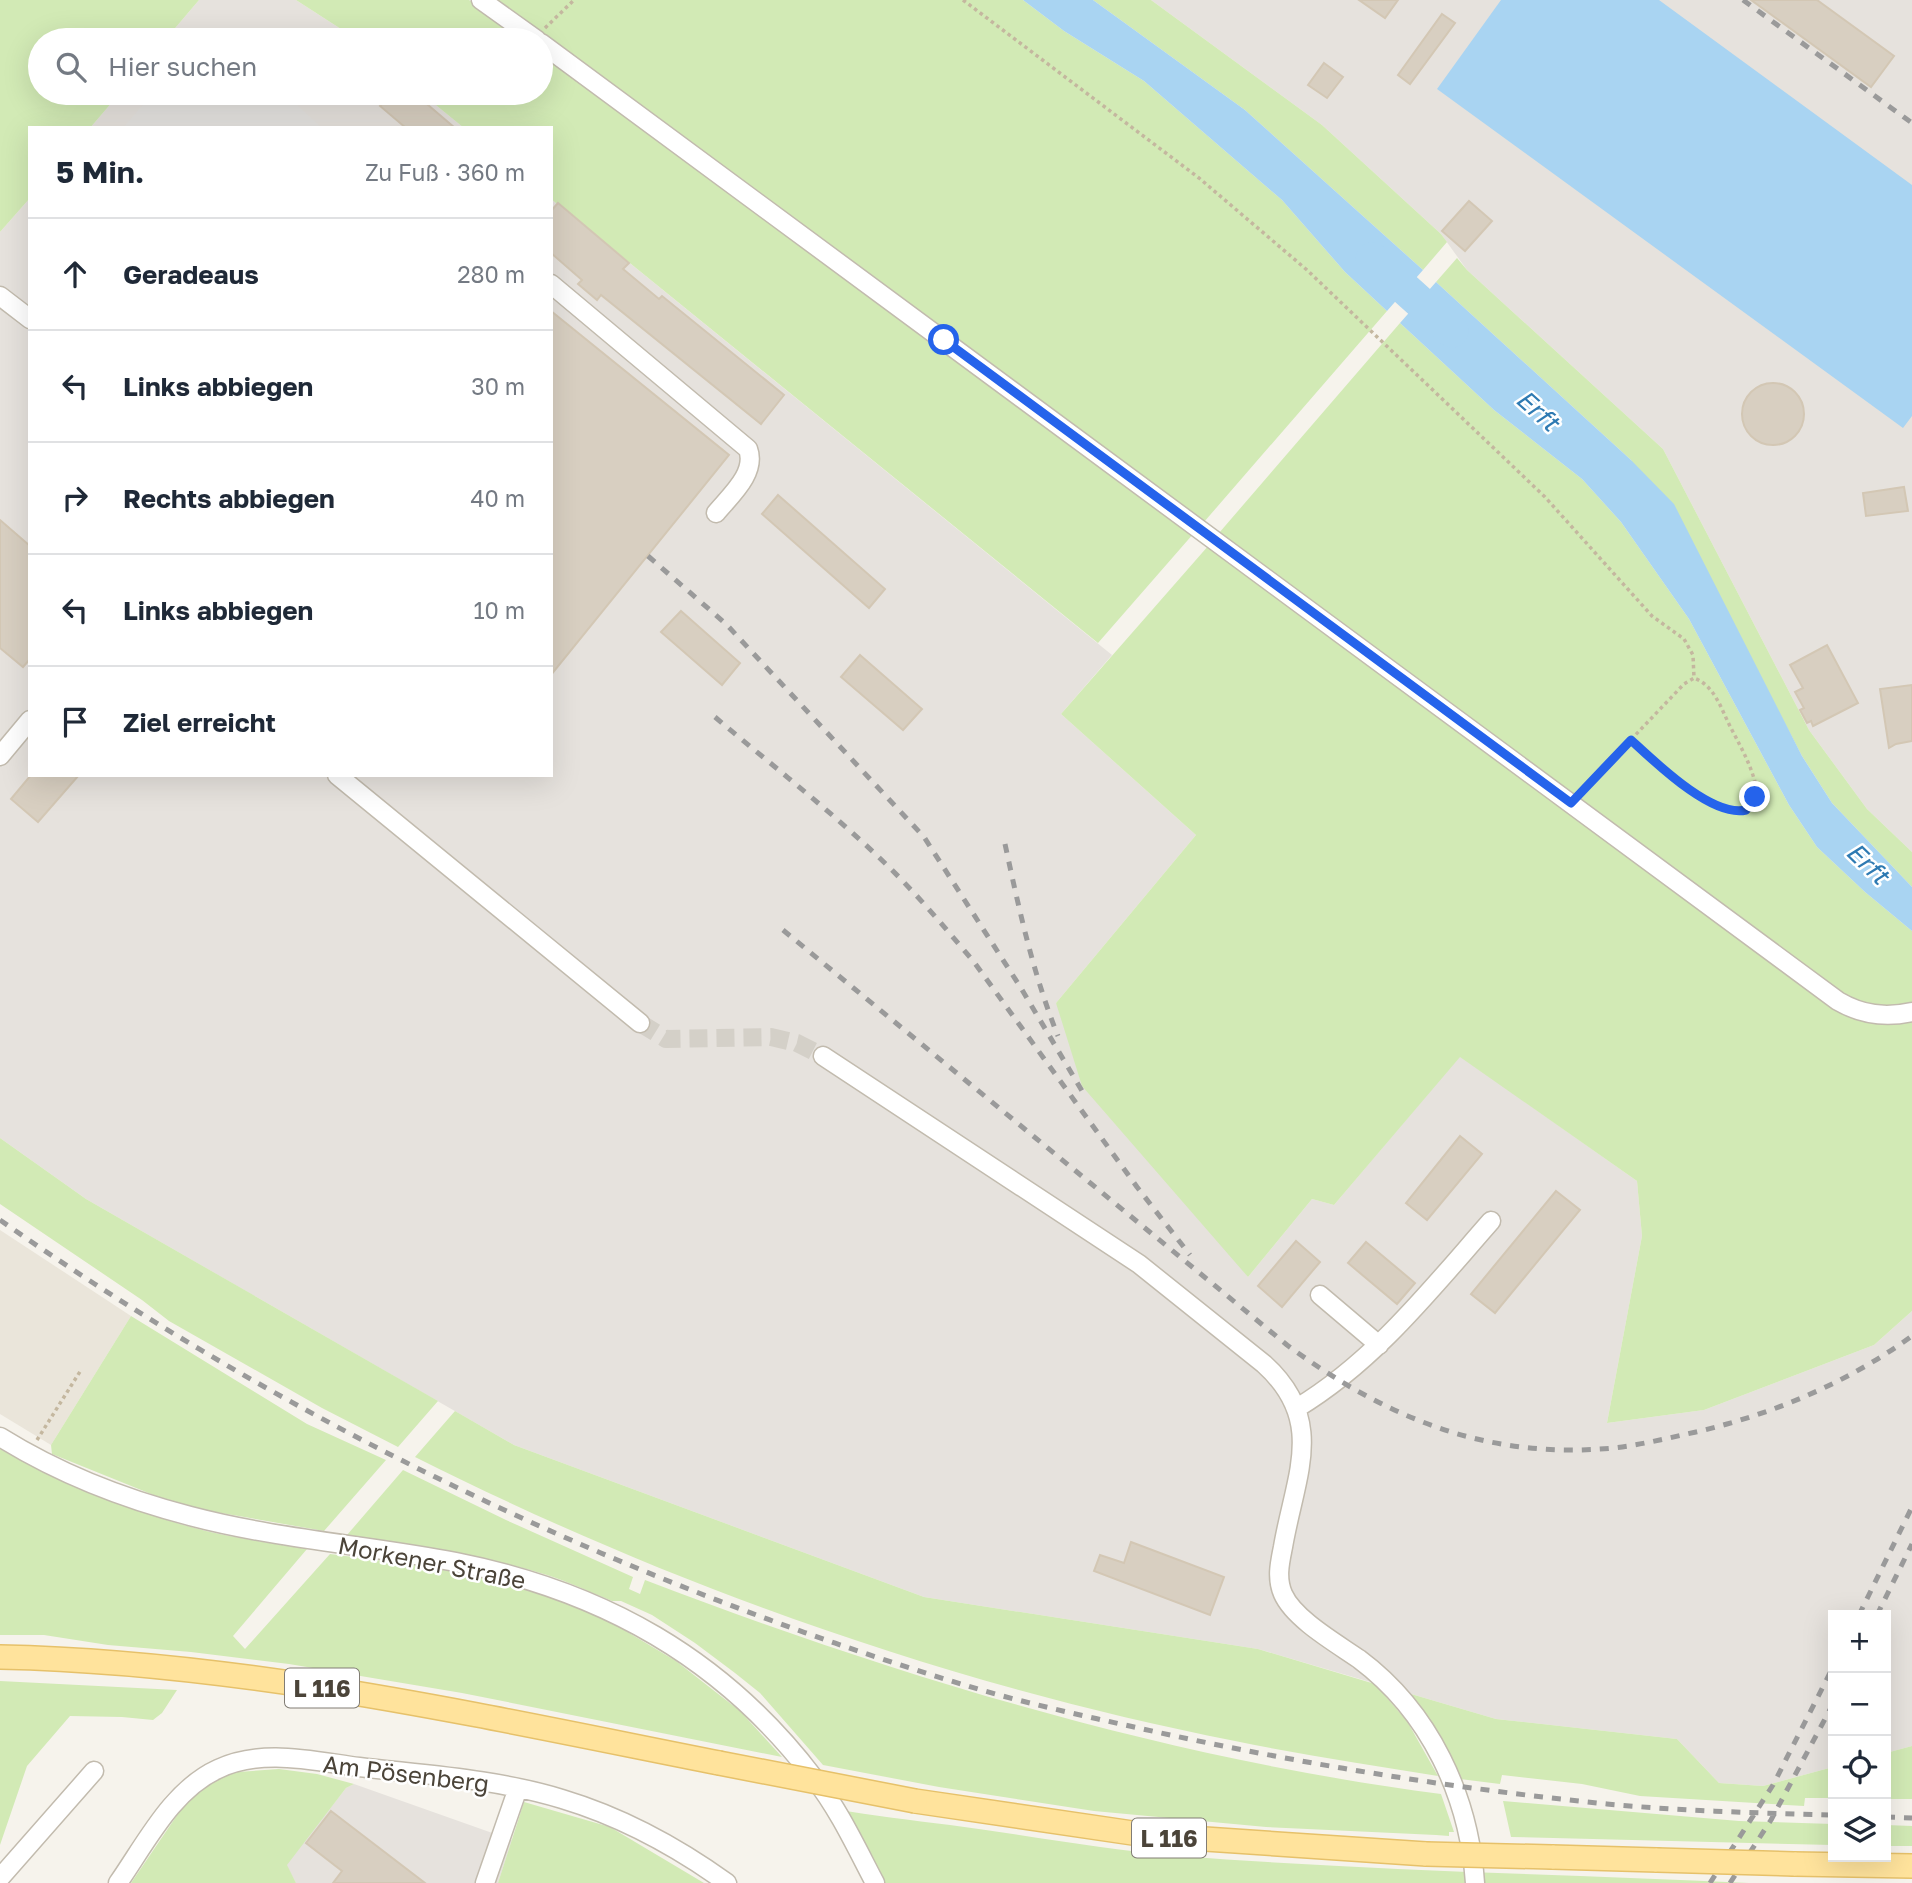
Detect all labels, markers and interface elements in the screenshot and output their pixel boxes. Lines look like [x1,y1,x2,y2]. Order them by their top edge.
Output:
search box [28,28,553,105]
icon: search [52,48,90,86]
text: Hier suchen [108,51,257,82]
text: 5 Min. [56,154,144,190]
text: Zu Fuß · 360 m [365,158,525,186]
icon: ahead [56,255,94,293]
text: Geradeaus [123,259,259,290]
text: 280 m [457,260,525,288]
route start [928,324,959,355]
icon: left [56,367,94,405]
text: Links abbiegen [123,371,313,402]
text: 30 m [471,372,525,400]
water label: Erft [1510,383,1568,439]
icon: right [56,479,94,517]
text: Rechts abbiegen [123,483,335,514]
text: 40 m [471,484,525,512]
icon: left [56,591,94,629]
text: Links abbiegen [123,595,313,626]
text: 10 m [473,596,525,624]
icon: arrive [56,703,94,741]
text: Ziel erreicht [123,707,276,738]
route end [1739,781,1770,812]
water label: Erft [1840,836,1897,892]
street label: Morkener Straße [336,1530,528,1594]
map controls [1828,1610,1891,1862]
button: + [1828,1610,1891,1673]
road number: L 116 [285,1668,359,1708]
button: − [1828,1673,1891,1736]
button: locate [1828,1736,1891,1799]
street label: Am Pösenberg [321,1748,491,1798]
button: layers [1828,1799,1891,1862]
road number: L 116 [1132,1818,1206,1857]

